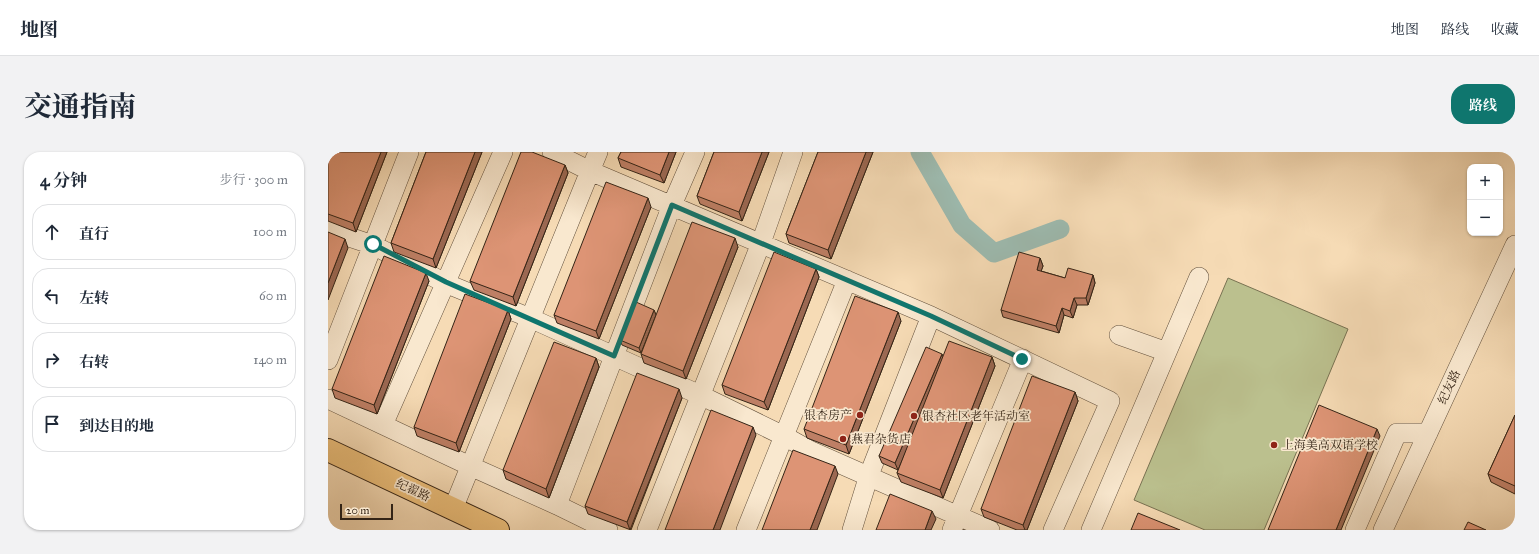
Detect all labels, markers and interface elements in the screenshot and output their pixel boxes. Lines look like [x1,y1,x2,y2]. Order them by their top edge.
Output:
text: 地图 [20,18,58,41]
text: 地图 [1391,21,1419,38]
text: 路线 [1441,21,1469,38]
text: 收藏 [1491,21,1519,38]
button: 路线 [1451,84,1515,124]
text: 交通指南 [24,89,136,124]
map controls [1467,164,1503,236]
button: + [1467,164,1503,200]
text: 4 分钟 [40,170,87,191]
text: 步行 · 300 m [220,172,288,188]
button: − [1467,200,1503,236]
icon: ahead [41,221,63,243]
text: 100 m [253,224,287,240]
text: 直行 [79,225,109,243]
route start [364,235,382,253]
icon: left [41,285,63,307]
text: 60 m [259,288,287,304]
text: 左转 [79,289,109,307]
icon: right [41,349,63,371]
route end [1013,350,1031,368]
text: 140 m [253,352,287,368]
text: 右转 [79,353,109,371]
street label: 纪友路 [1435,368,1463,406]
place label: 银杏房产 [804,408,852,422]
place label: 银杏社区老年活动室 [922,409,1030,423]
marker: 银杏房产 [855,410,865,420]
marker: 银杏社区老年活动室 [909,411,919,421]
icon: arrive [41,413,63,435]
text: 到达目的地 [79,417,154,435]
place label: 燕君杂货店 [851,432,911,446]
marker: 燕君杂货店 [838,434,848,444]
place label: 上海美高双语学校 [1282,438,1378,452]
marker: 上海美高双语学校 [1269,440,1279,450]
street label: 纪翟路 [394,476,432,504]
scale bar [340,502,393,521]
text: 20 m [346,504,369,517]

